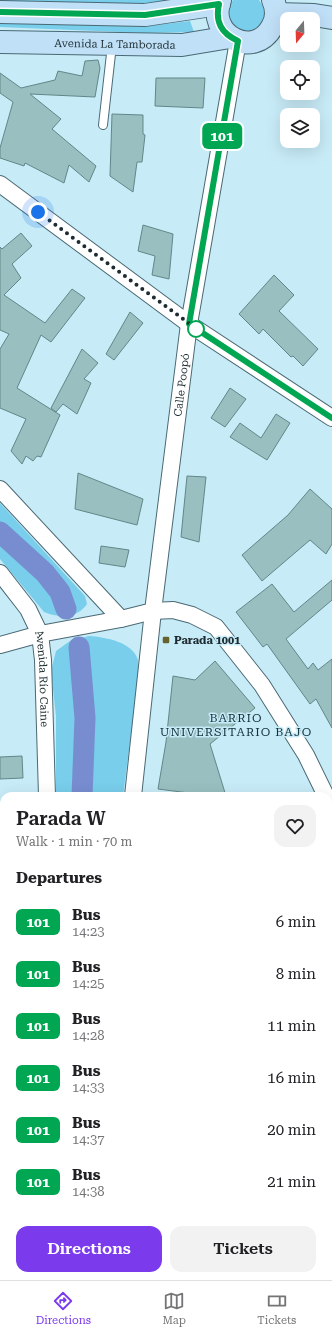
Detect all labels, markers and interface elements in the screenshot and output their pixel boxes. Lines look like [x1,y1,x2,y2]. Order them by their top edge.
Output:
north arrow [280,12,320,52]
map controls [280,12,320,148]
street label: Avenida La Tamborada [54,36,176,51]
button: locate [280,60,320,100]
button: layers [280,108,320,148]
line badge: 101 [199,123,245,149]
text: 101 [210,128,234,144]
your location [28,202,48,222]
unlabelled marker [187,320,205,338]
street label: Calle Poopó [171,352,192,417]
street label: Avenida Río Caine [32,628,51,727]
place label: Parada 1001 [174,634,240,647]
marker: Parada 1001 [161,635,171,645]
district label: BARRIO UNIVERSITARIO BAJO [160,711,312,739]
button: heart [274,805,316,847]
text: Parada W [16,807,106,830]
text: Walk · 1 min · 70 m [16,834,132,849]
text: Departures [16,869,102,887]
text: Bus [72,906,100,924]
text: 6 min [276,913,316,931]
text: 101 [26,914,50,930]
text: 14:23 [72,924,104,939]
text: Bus [72,958,100,976]
text: 8 min [276,965,316,983]
text: 101 [26,966,50,982]
text: 14:25 [72,976,104,991]
text: Bus [72,1010,100,1028]
text: 11 min [267,1017,316,1035]
text: 101 [26,1018,50,1034]
text: 14:28 [72,1028,104,1043]
text: Bus [72,1062,100,1080]
text: 16 min [267,1069,316,1087]
text: 101 [26,1070,50,1086]
text: 14:33 [72,1080,104,1095]
text: Bus [72,1114,100,1132]
text: 20 min [267,1121,316,1139]
text: 101 [26,1122,50,1138]
text: 14:37 [72,1132,104,1147]
text: Bus [72,1166,100,1184]
text: 21 min [267,1173,316,1191]
text: 101 [26,1174,50,1190]
text: 14:38 [72,1184,104,1199]
button: Directions [16,1226,162,1272]
button: Tickets [170,1226,316,1272]
tab: Directions [36,1290,91,1327]
tab: Map [162,1290,186,1327]
tab: Tickets [257,1290,296,1327]

